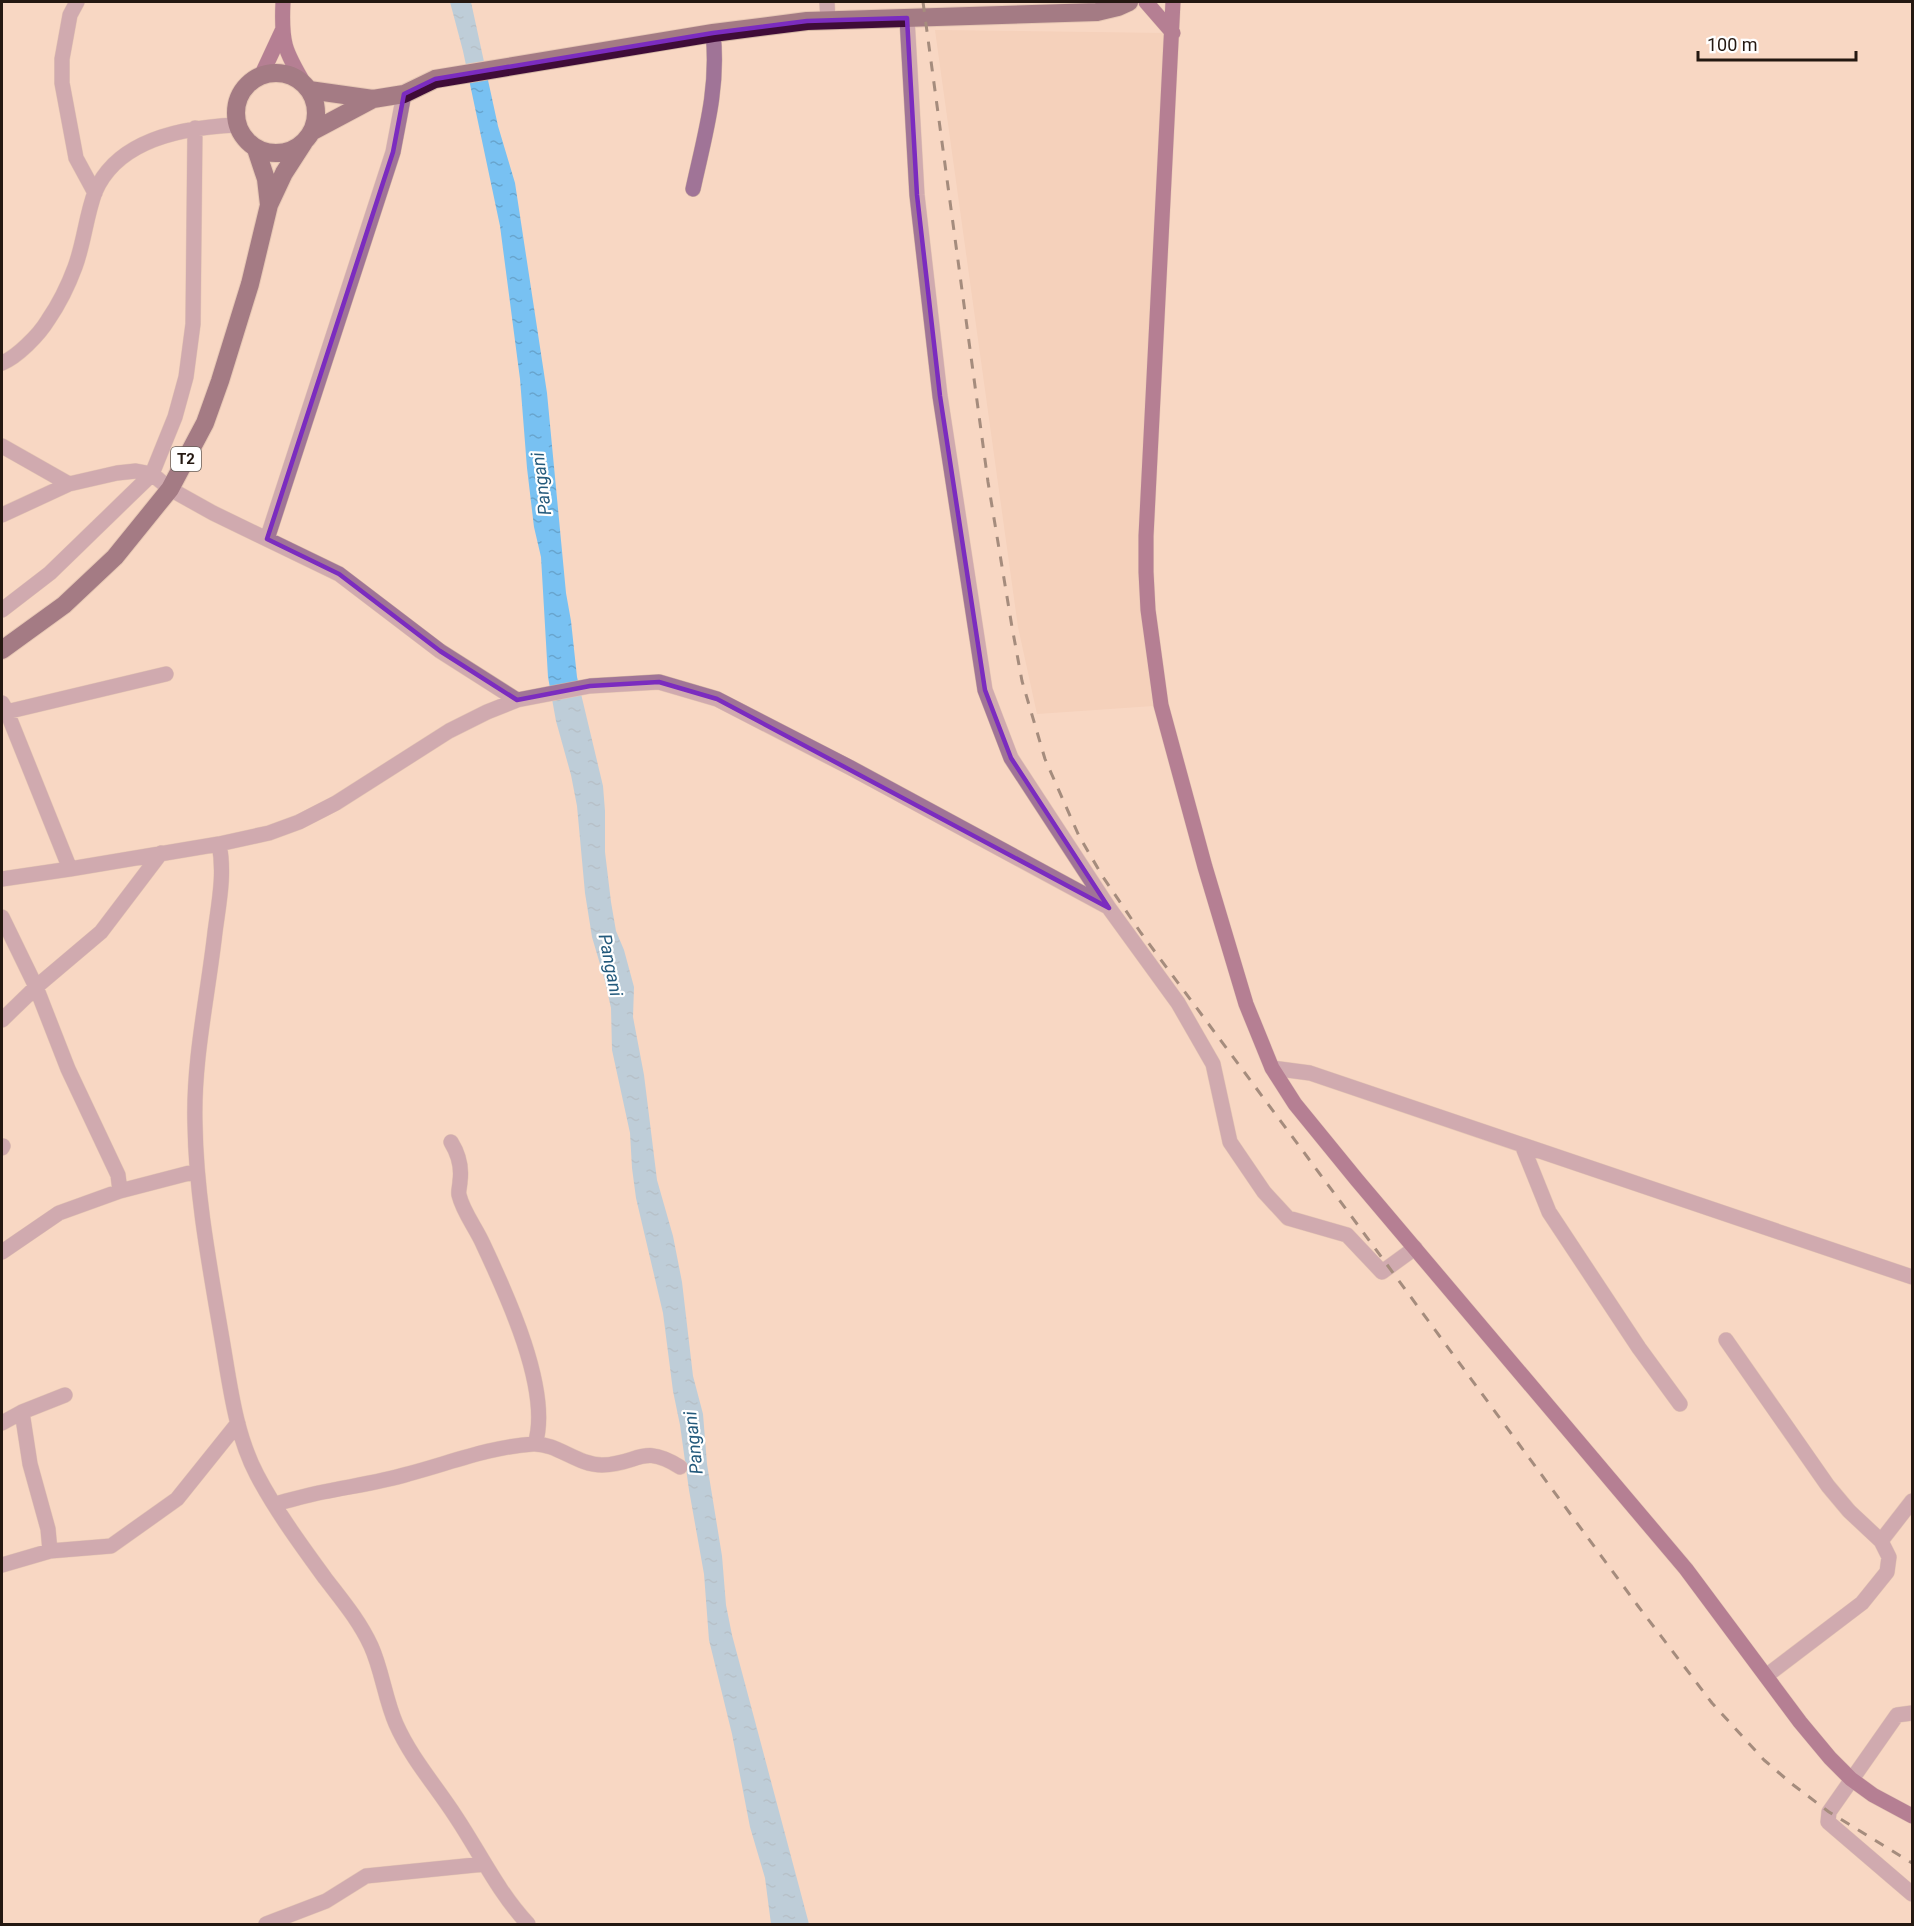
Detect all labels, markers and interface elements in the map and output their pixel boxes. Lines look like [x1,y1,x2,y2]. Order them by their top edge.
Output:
scale bar [1698,24,1856,62]
text: 100 m [1707,34,1758,55]
road number: T2 [171,447,201,471]
water label: Pangani [527,451,555,517]
water label: Pangani [595,932,627,999]
water label: Pangani [679,1410,707,1476]

